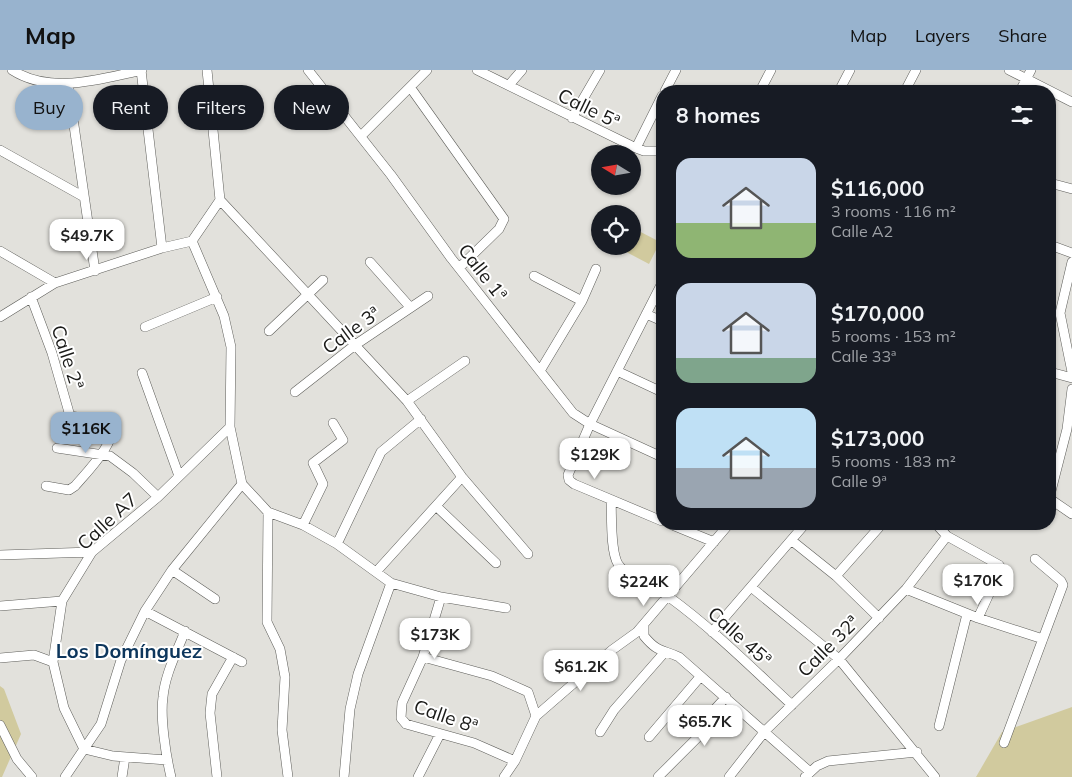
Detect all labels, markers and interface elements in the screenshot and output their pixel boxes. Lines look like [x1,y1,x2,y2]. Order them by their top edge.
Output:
text: Map [25,20,76,50]
text: Map [850,24,887,47]
text: Layers [915,24,970,47]
text: Share [998,24,1047,47]
street label: Calle 5ª [554,83,624,133]
chip: Buy [15,85,83,130]
chip: Rent [93,85,168,130]
chip: Filters [178,85,264,130]
chip: New [274,85,349,130]
icon: filters [1008,101,1036,129]
text: 8 homes [676,102,760,128]
north arrow [591,145,641,195]
map controls [591,145,641,255]
text: $116,000 [831,175,924,201]
icon: home [716,178,776,238]
text: 3 rooms · 116 m² [831,201,956,221]
button: locate [591,205,641,255]
pin: $49.7K [46,218,128,261]
text: Calle A2 [831,221,893,241]
text: $49.7K [60,225,114,245]
street label: Calle 1ª [453,239,513,305]
text: $170,000 [831,300,924,326]
street label: Calle 3ª [317,301,385,359]
icon: home [716,303,776,363]
street label: Calle 2ª [46,322,90,392]
text: 5 rooms · 153 m² [831,326,956,346]
text: Calle 33ª [831,346,896,366]
pin: $116K [51,412,121,454]
text: $116K [61,418,111,438]
text: $173,000 [831,425,924,451]
icon: home [716,428,776,488]
pin: $129K [560,438,630,480]
text: $129K [570,444,620,464]
text: 5 rooms · 183 m² [831,451,956,471]
text: Calle 9ª [831,471,887,491]
street label: Calle A7 [72,487,142,555]
pin: $224K [609,564,679,607]
pin: $170K [943,564,1013,606]
text: $170K [953,570,1003,590]
text: $224K [619,571,669,591]
street label: Calle 45ª [703,601,777,671]
street label: Calle 32ª [792,610,864,682]
pin: $173K [400,618,470,660]
text: $173K [410,624,460,644]
district label: Los Domínguez [56,638,202,663]
pin: $61.2K [540,650,622,692]
text: $61.2K [554,656,608,676]
street label: Calle 8ª [411,694,481,738]
pin: $65.7K [664,704,746,747]
text: $65.7K [678,711,732,731]

